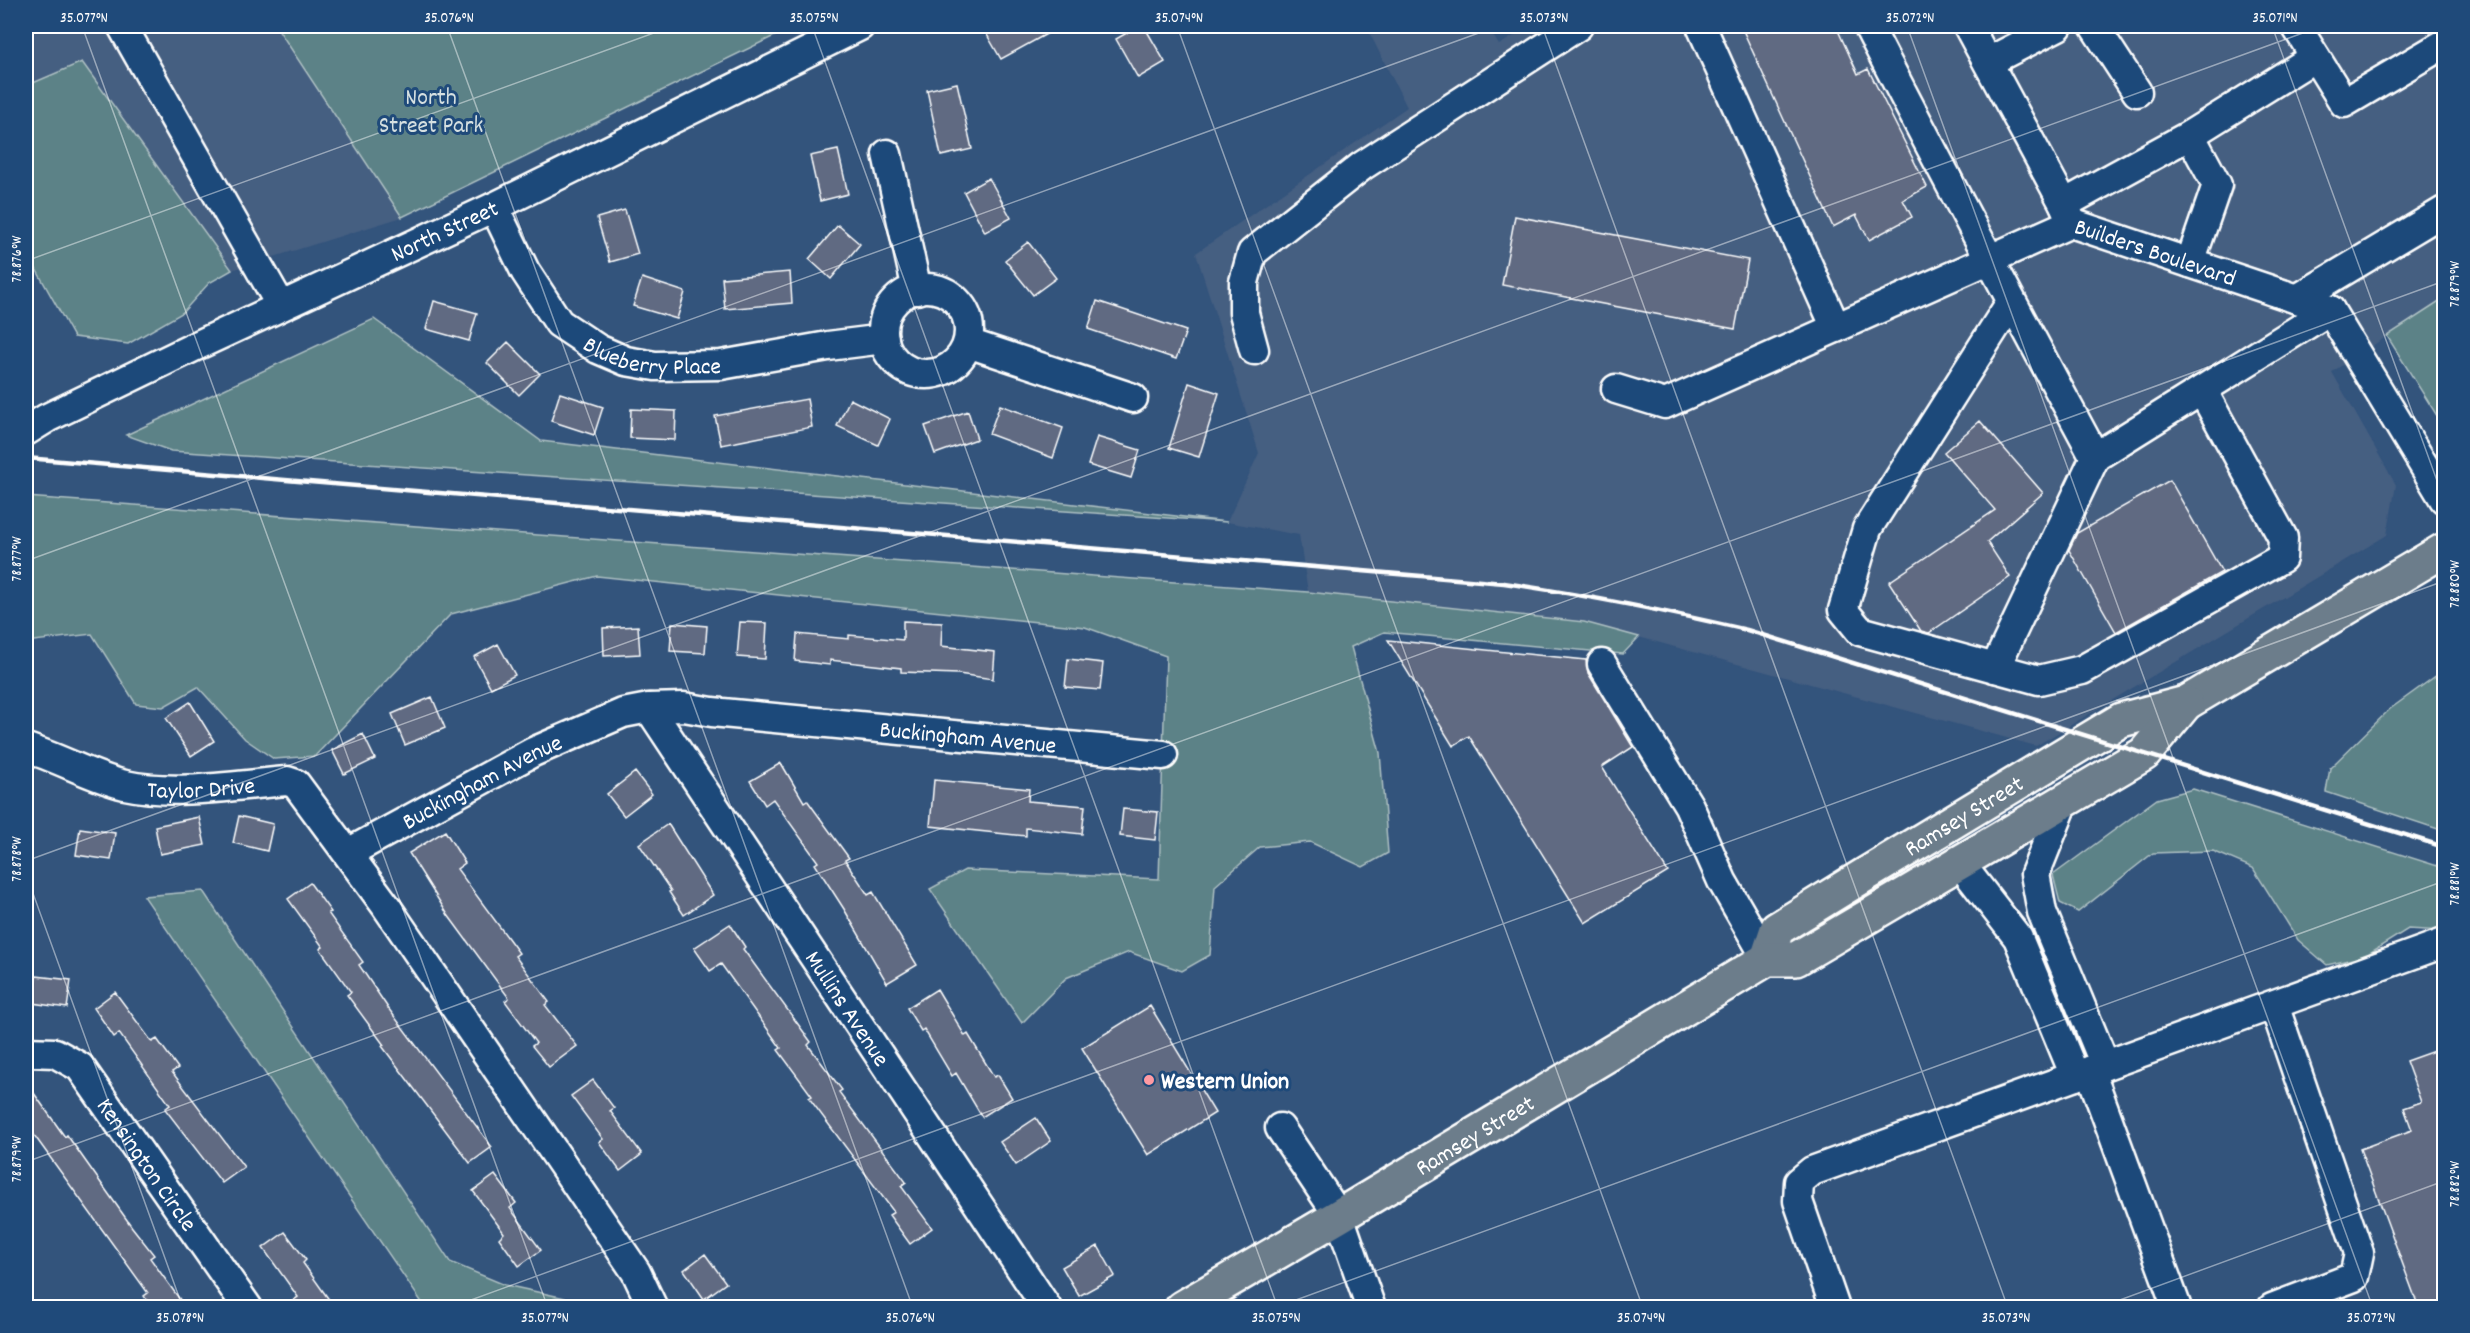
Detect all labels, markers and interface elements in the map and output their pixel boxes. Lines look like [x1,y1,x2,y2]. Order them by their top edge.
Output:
text: 35.077°N [60,8,108,30]
text: 35.076°N [424,8,474,30]
text: 35.075°N [789,8,839,30]
text: 35.074°N [1155,8,1203,30]
text: 35.073°N [1520,8,1568,30]
text: 35.072°N [1886,8,1934,30]
text: 35.071°N [2252,8,2298,30]
park label: North Street Park [379,82,483,144]
street label: North Street [386,193,505,273]
street label: Builders Boulevard [2069,211,2240,297]
text: 78.876°W [7,235,29,282]
text: 78.879°W [2445,260,2467,307]
street label: Blueberry Place [575,329,721,386]
text: 78.877°W [7,536,29,582]
text: 78.880°W [2445,560,2467,608]
street label: Buckingham Avenue [878,714,1058,765]
street label: Buckingham Avenue [397,727,568,840]
street label: Ramsey Street [1899,769,2031,867]
street label: Taylor Drive [145,770,257,810]
text: 78.878°W [7,836,29,882]
text: 78.881°W [2445,862,2467,906]
street label: Mullins Avenue [795,945,896,1074]
place label: Western Union [1161,1066,1289,1100]
marker: Western Union [1142,1073,1156,1087]
street label: Ramsey Street [1410,1088,1542,1186]
street label: Kensington Circle [87,1092,204,1240]
text: 78.879°W [7,1135,29,1182]
text: 78.882°W [2445,1160,2467,1207]
text: 35.078°N [156,1308,204,1330]
text: 35.077°N [521,1308,569,1330]
text: 35.076°N [885,1308,935,1330]
text: 35.075°N [1251,1308,1301,1330]
text: 35.074°N [1617,1308,1665,1330]
text: 35.073°N [1982,1308,2030,1330]
text: 35.072°N [2347,1308,2395,1330]

